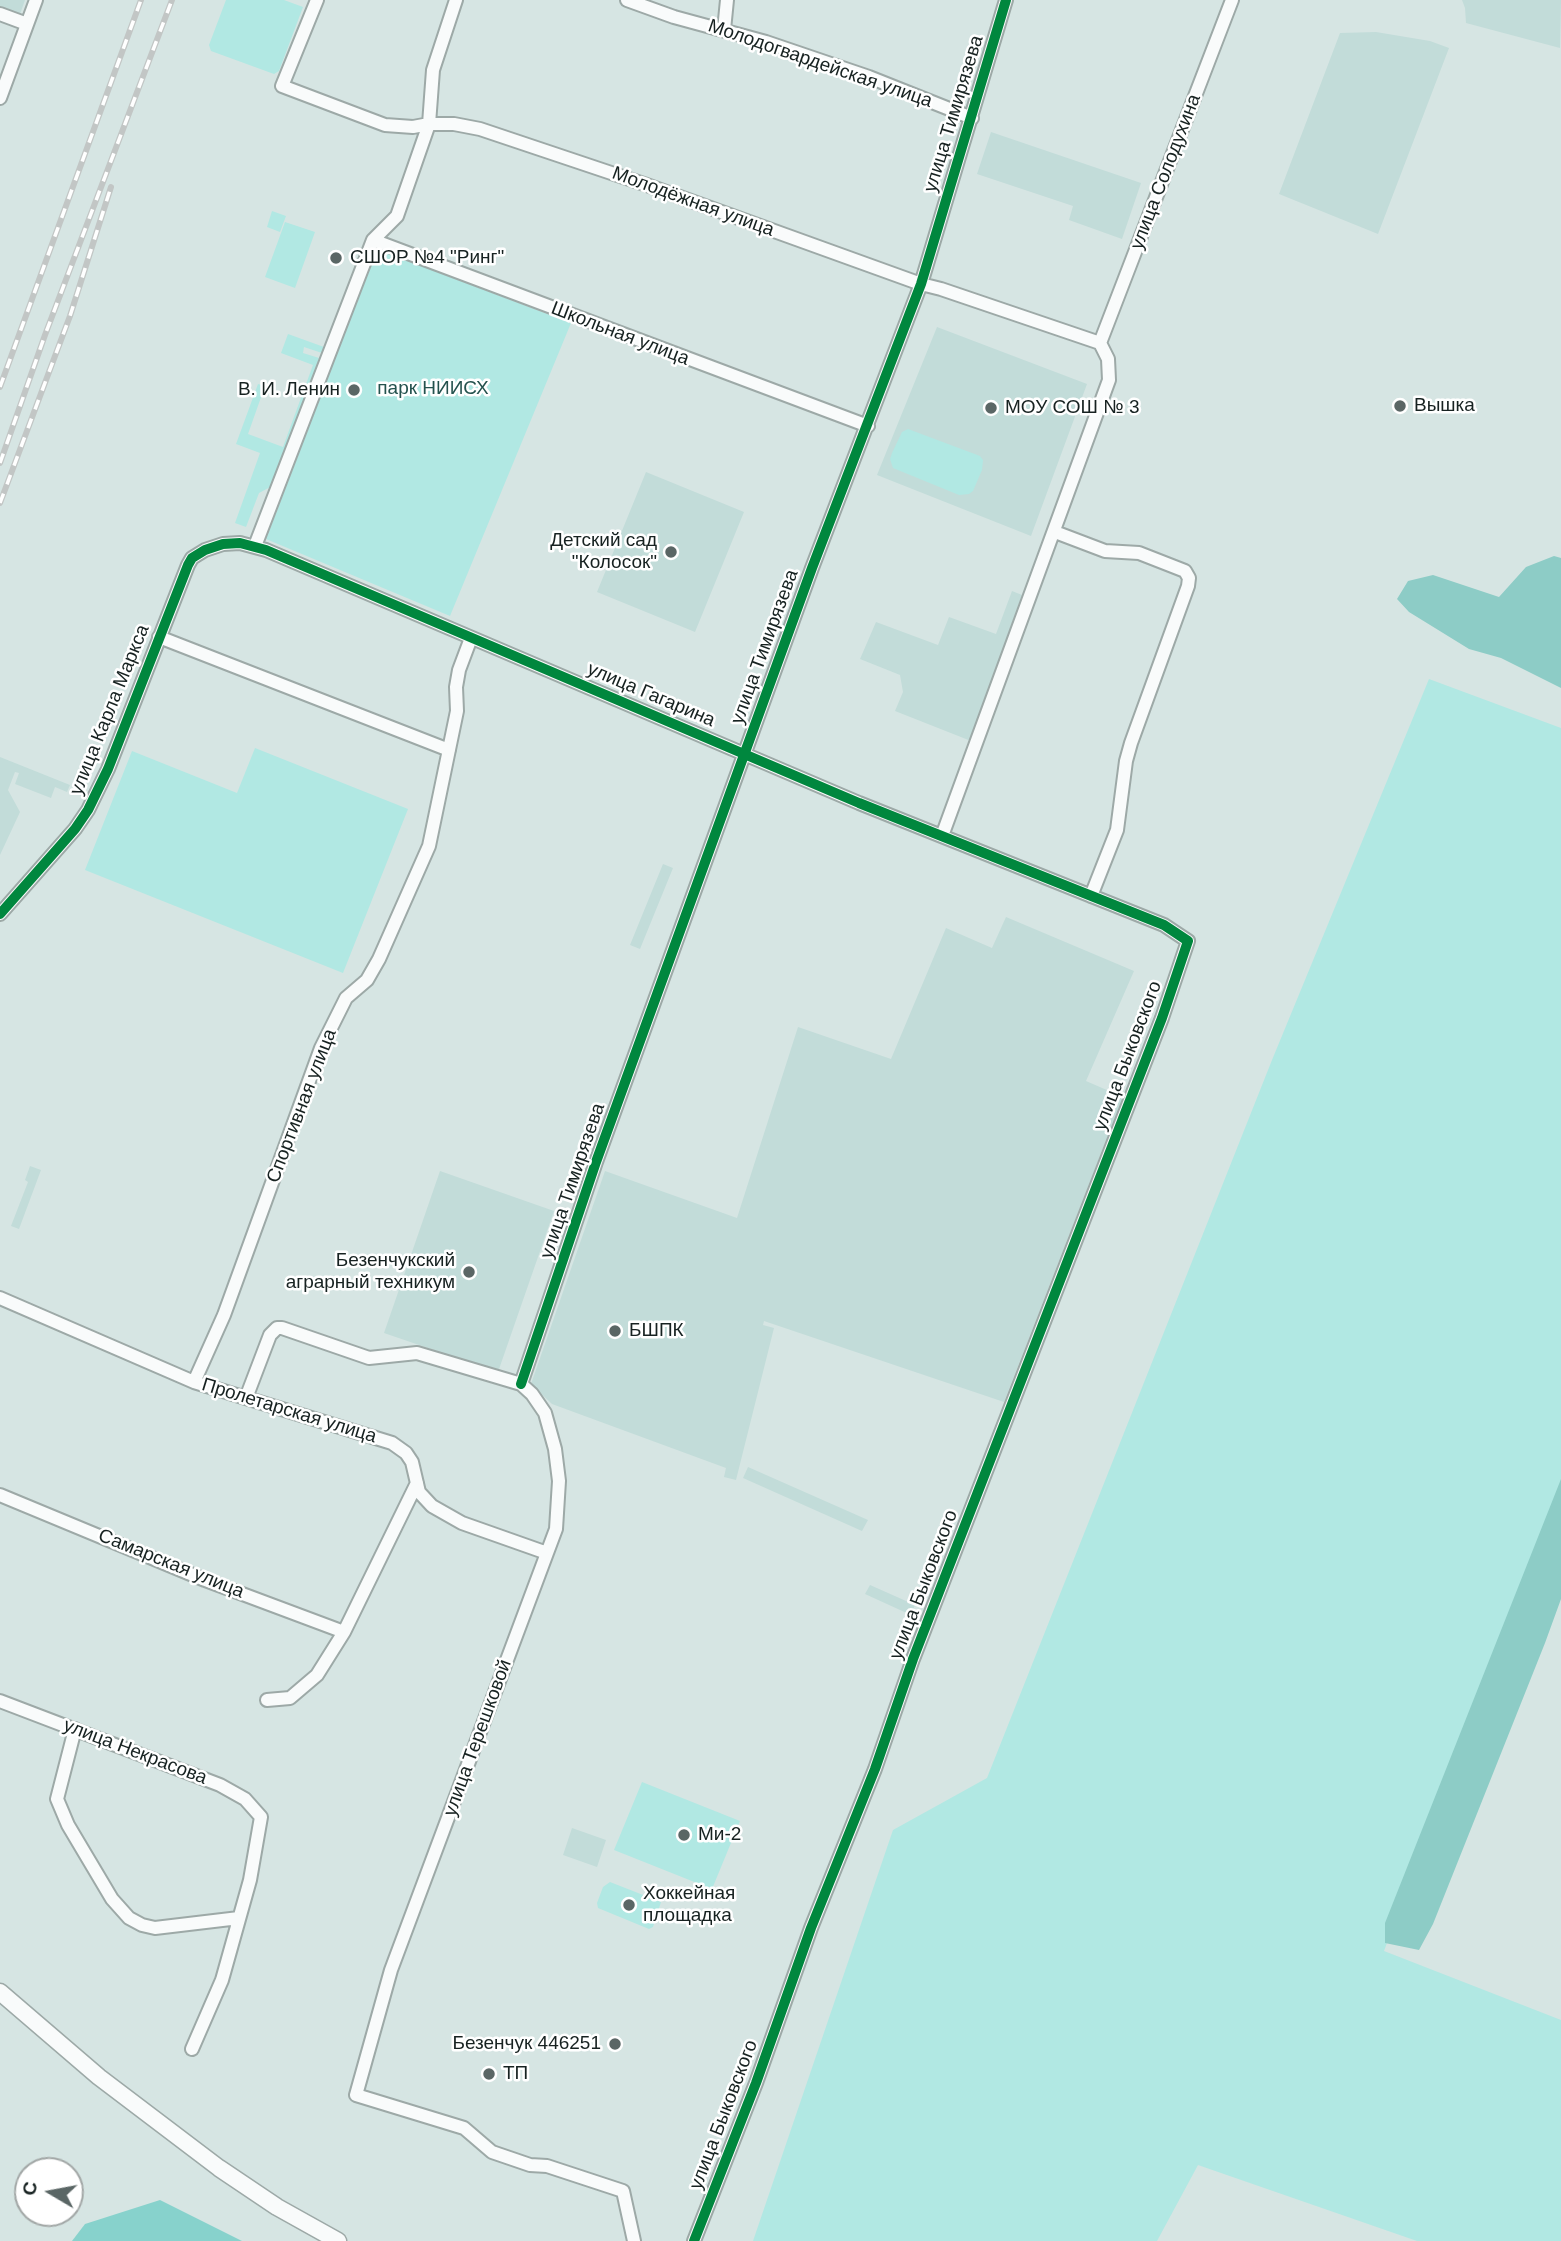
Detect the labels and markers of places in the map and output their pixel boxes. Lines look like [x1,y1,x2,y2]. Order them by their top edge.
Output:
place label: СШОР №4 "Ринг" [350,247,504,269]
marker: СШОР №4 "Ринг" [328,250,344,266]
place label: В. И. Ленин [238,379,340,401]
marker: В. И. Ленин [346,382,362,398]
place label: Вышка [1414,395,1475,417]
place label: МОУ СОШ № 3 [1005,397,1140,419]
marker: Вышка [1392,398,1408,414]
marker: МОУ СОШ № 3 [983,400,999,416]
place label: Детский сад "Колосок" [550,530,657,574]
marker: Детский сад "Колосок" [663,544,679,560]
place label: Безенчукский аграрный техникум [286,1250,455,1294]
marker: Безенчукский аграрный техникум [461,1264,477,1280]
place label: БШПК [629,1320,684,1342]
marker: БШПК [607,1323,623,1339]
place label: Ми-2 [698,1824,741,1846]
marker: Ми-2 [676,1827,692,1843]
place label: Хоккейная площадка [643,1883,735,1927]
marker: Хоккейная площадка [621,1897,637,1913]
place label: Безенчук 446251 [452,2033,601,2055]
marker: Безенчук 446251 [607,2036,623,2052]
place label: ТП [503,2063,528,2085]
marker: ТП [481,2066,497,2082]

